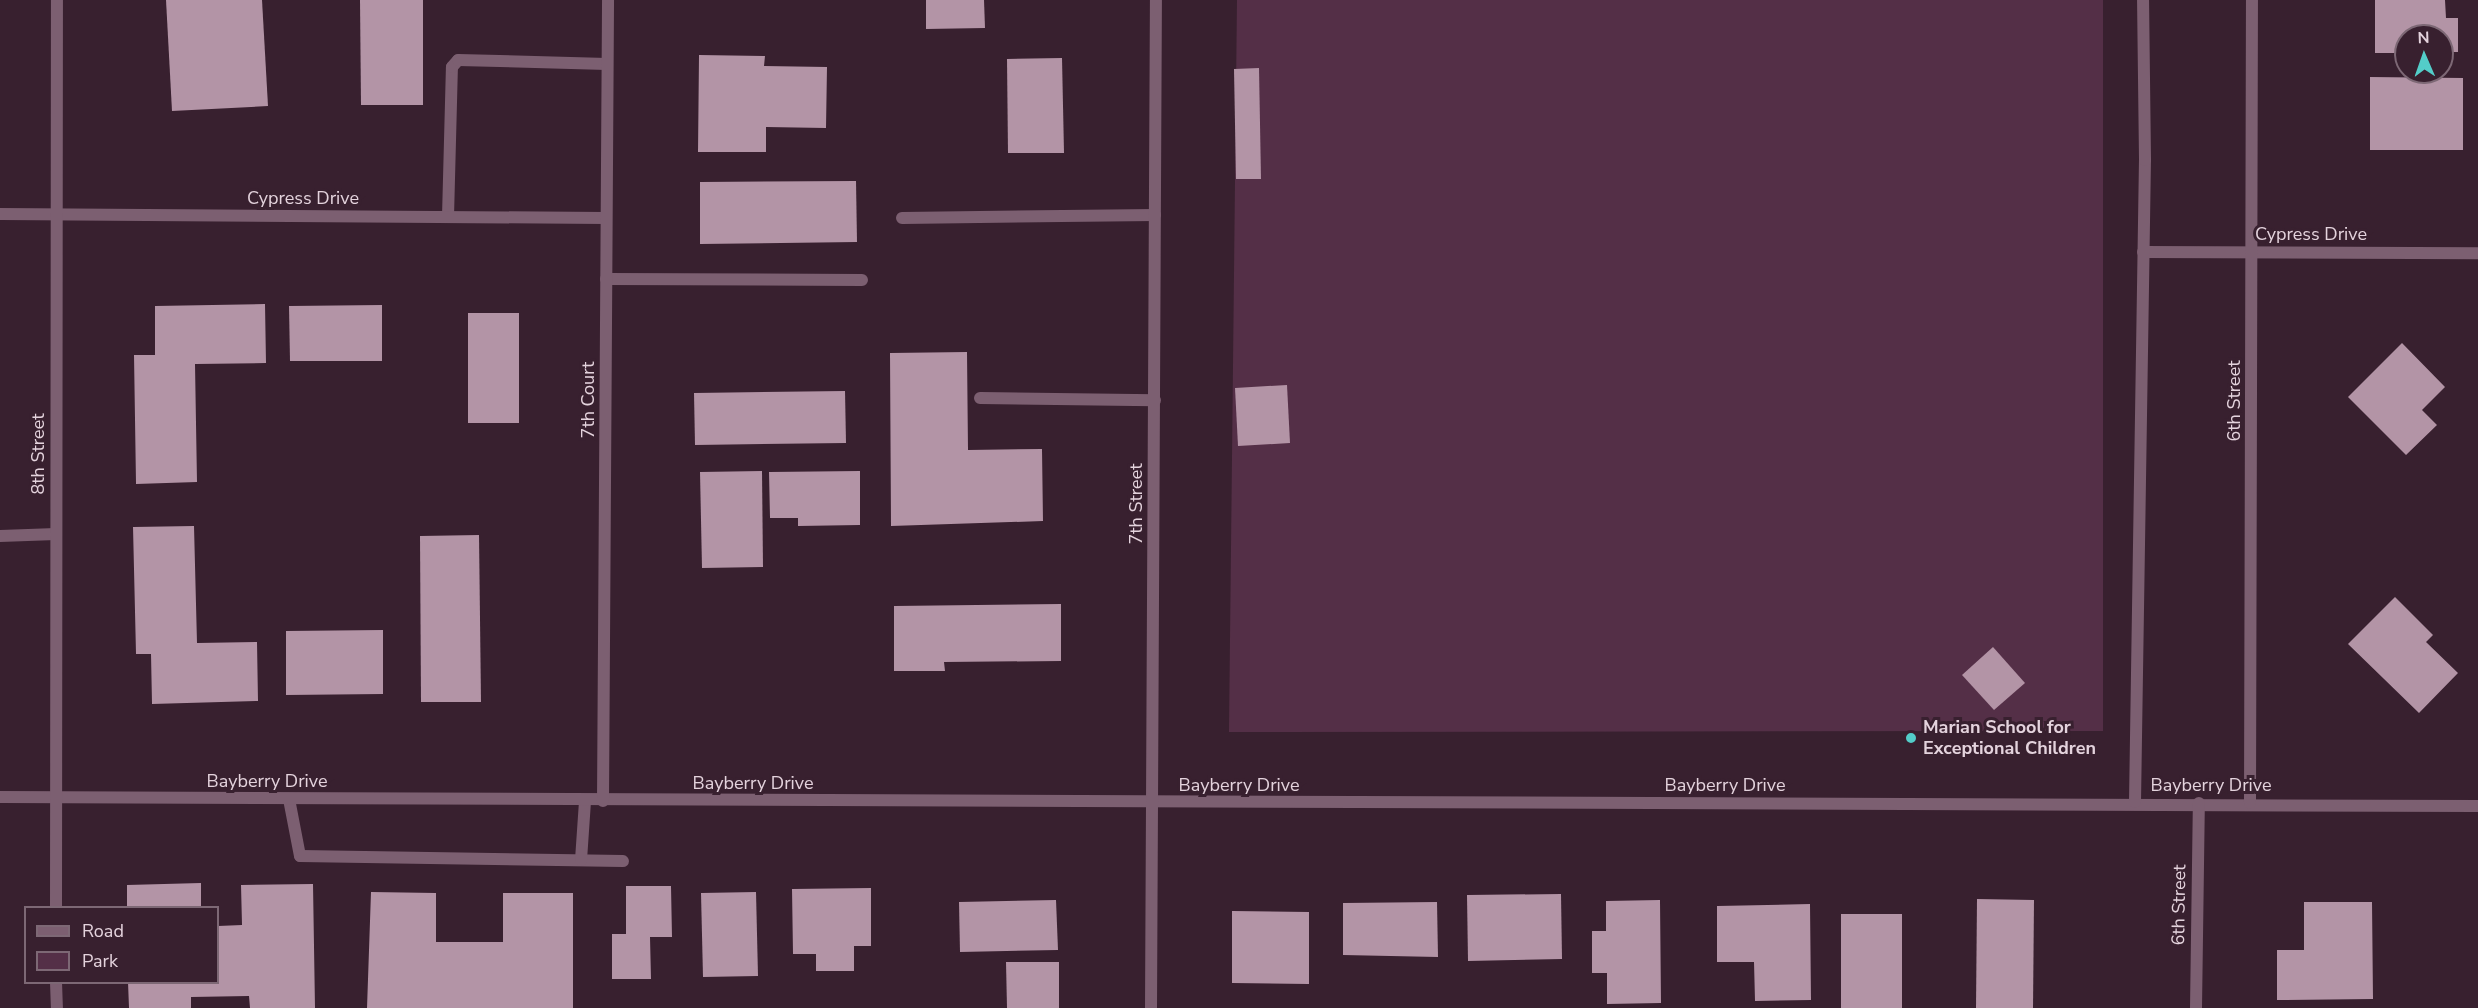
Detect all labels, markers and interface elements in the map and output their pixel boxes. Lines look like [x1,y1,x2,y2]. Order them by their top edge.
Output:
north arrow [2394,24,2454,84]
text: N [2417,27,2430,49]
street label: Cypress Drive [247,187,359,209]
street label: Cypress Drive [2255,223,2367,245]
street label: 6th Street [2223,360,2245,442]
street label: 7th Court [577,362,599,438]
street label: 8th Street [27,413,49,495]
street label: 7th Street [1125,463,1147,545]
place label: Marian School for Exceptional Children [1923,717,2096,760]
marker: Marian School for Exceptional Children [1904,731,1918,745]
street label: Bayberry Drive [207,770,327,792]
street label: Bayberry Drive [693,772,813,794]
street label: Bayberry Drive [1179,774,1299,796]
street label: Bayberry Drive [1665,774,1785,796]
street label: Bayberry Drive [2151,774,2271,796]
street label: 6th Street [2167,864,2191,946]
legend [24,906,219,984]
text: Road [82,919,124,943]
text: Park [82,949,118,973]

